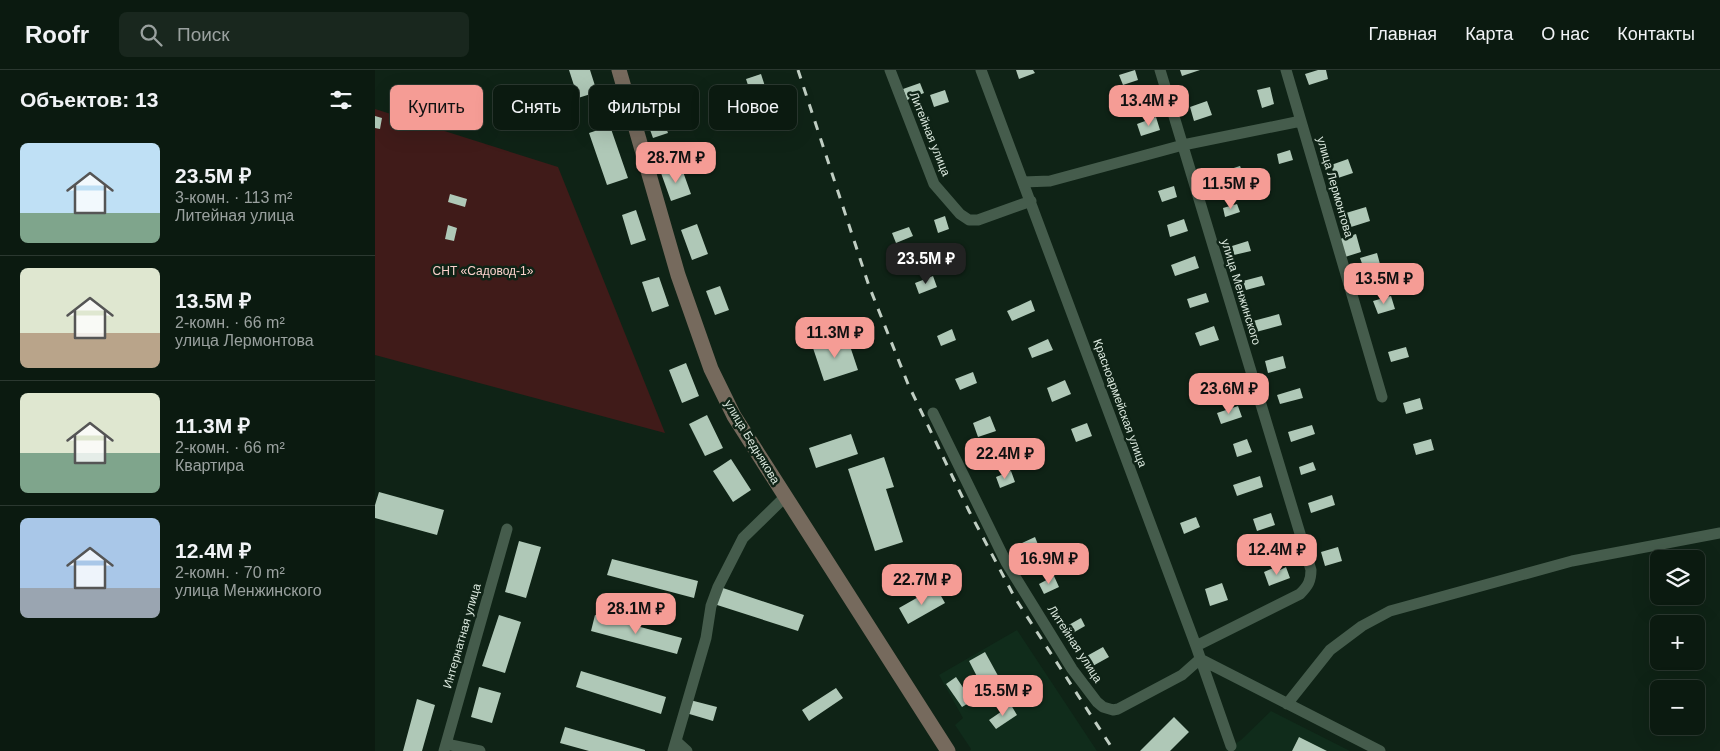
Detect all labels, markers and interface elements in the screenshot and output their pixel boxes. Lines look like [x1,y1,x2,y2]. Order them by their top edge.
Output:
search box [119,12,469,57]
text: Roofr [25,21,89,48]
icon: search [137,21,165,49]
text: Поиск [177,24,230,45]
text: Главная [1369,24,1437,44]
text: Карта [1465,24,1513,44]
text: О нас [1541,24,1589,44]
text: Контакты [1617,24,1695,44]
chip: Купить [390,85,483,130]
chip: Снять [493,85,579,130]
chip: Фильтры [589,85,699,130]
chip: Новое [709,85,797,130]
pin: 13.4M ₽ [1103,85,1195,127]
icon: filters [327,86,355,114]
text: Объектов: 13 [20,88,158,111]
street label: Литейная улица [907,90,953,178]
text: 13.4M ₽ [1120,92,1178,109]
street label: улица Лермонтова [1314,135,1356,239]
pin: 28.7M ₽ [630,142,722,184]
text: 28.7M ₽ [647,149,705,166]
icon: home [60,163,120,223]
text: 23.5M ₽ [175,164,251,187]
pin: 11.5M ₽ [1185,168,1277,210]
text: 11.5M ₽ [1202,175,1260,192]
text: 3-комн. · 113 m² [175,189,292,206]
text: Литейная улица [175,207,294,224]
street label: улица Менжинского [1218,237,1264,347]
pin: 23.5M ₽ [880,242,972,285]
text: 23.5M ₽ [897,250,955,267]
pin: 13.5M ₽ [1338,262,1430,305]
park label: СНТ «Садовод-1» [433,264,534,278]
text: 13.5M ₽ [1355,270,1413,287]
icon: home [60,288,120,348]
text: 13.5M ₽ [175,289,251,312]
text: 2-комн. · 66 m² [175,314,285,331]
pin: 11.3M ₽ [789,316,881,359]
text: 11.3M ₽ [806,324,864,341]
text: улица Лермонтова [175,332,314,349]
street label: Красноармейская улица [1090,337,1150,469]
pin: 23.6M ₽ [1183,372,1275,415]
text: 23.6M ₽ [1200,380,1258,397]
street label: улица Беднякова [721,397,783,487]
icon: home [60,413,120,473]
text: 11.3M ₽ [175,414,250,437]
pin: 22.4M ₽ [959,438,1051,480]
text: 2-комн. · 66 m² [175,439,285,456]
text: 22.4M ₽ [976,445,1034,462]
text: Квартира [175,457,244,474]
pin: 12.4M ₽ [1231,534,1323,576]
icon: home [60,538,120,598]
text: 12.4M ₽ [175,539,251,562]
text: 12.4M ₽ [1248,541,1306,558]
pin: 16.9M ₽ [1003,542,1095,585]
text: 16.9M ₽ [1020,550,1078,567]
map controls [1650,550,1705,735]
button: layers [1650,550,1705,605]
text: 2-комн. · 70 m² [175,564,285,581]
pin: 22.7M ₽ [876,564,968,606]
text: 22.7M ₽ [893,571,951,588]
text: улица Менжинского [175,582,322,599]
street label: Интернатная улица [440,582,484,690]
pin: 28.1M ₽ [590,592,682,635]
text: 28.1M ₽ [607,600,665,617]
street label: Литейная улица [1045,603,1105,686]
button: + [1650,615,1705,670]
pin: 15.5M ₽ [957,674,1049,717]
button: − [1650,680,1705,735]
text: 15.5M ₽ [974,682,1032,699]

